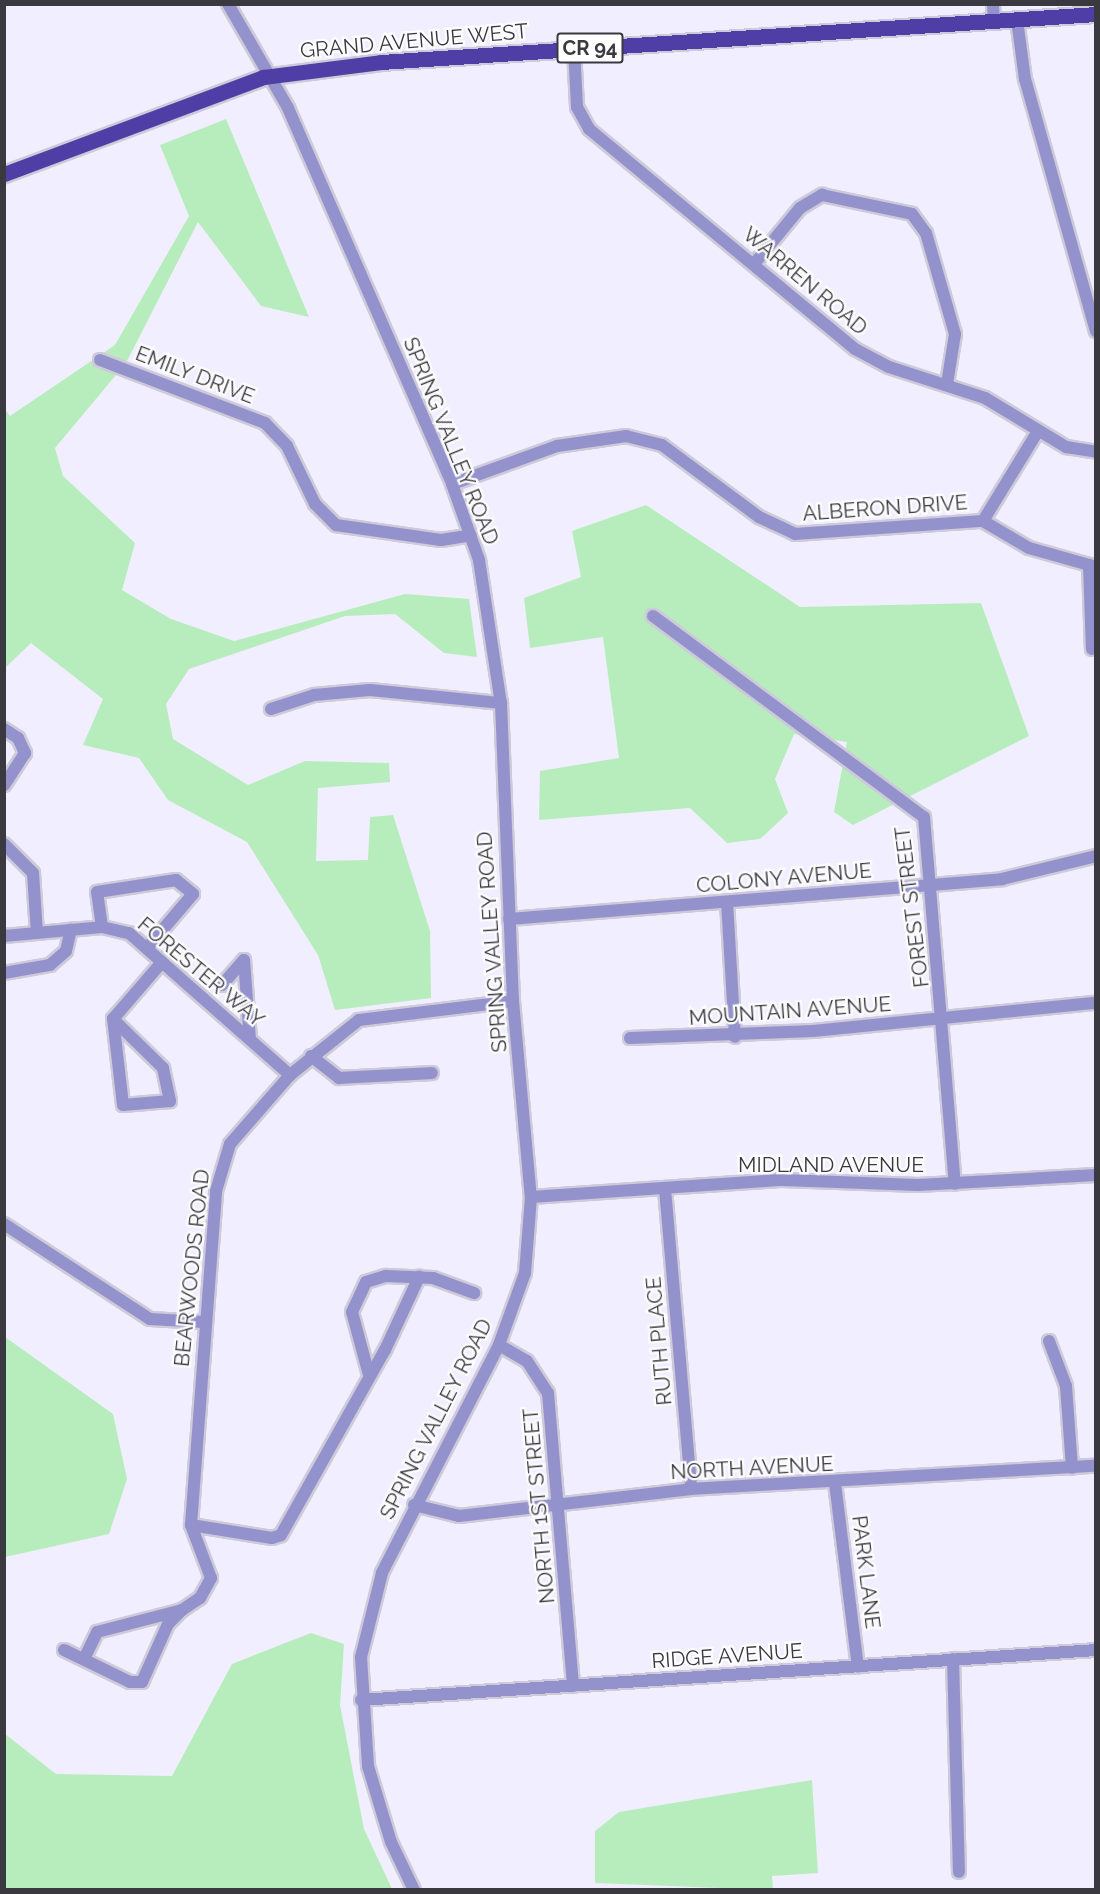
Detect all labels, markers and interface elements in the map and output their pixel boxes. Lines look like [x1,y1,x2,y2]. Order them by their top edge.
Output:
street label: GRAND AVENUE WEST [298,18,530,64]
road number: CR 94 [556,31,624,65]
street label: WARREN ROAD [738,222,872,340]
street label: SPRING VALLEY ROAD [398,333,504,549]
street label: EMILY DRIVE [132,341,258,409]
street label: ALBERON DRIVE [802,490,968,526]
street label: FOREST STREET [890,825,934,989]
street label: SPRING VALLEY ROAD [472,830,512,1054]
street label: COLONY AVENUE [694,858,874,898]
street label: FORESTER WAY [132,911,270,1033]
street label: MOUNTAIN AVENUE [688,991,892,1031]
street label: MIDLAND AVENUE [738,1152,924,1178]
street label: BEARWOODS ROAD [169,1168,215,1368]
street label: RUTH PLACE [641,1275,677,1407]
street label: SPRING VALLEY ROAD [374,1314,498,1524]
street label: NORTH 1ST STREET [518,1407,560,1605]
street label: NORTH AVENUE [669,1451,835,1485]
street label: PARK LANE [847,1514,885,1630]
street label: RIDGE AVENUE [650,1638,804,1674]

